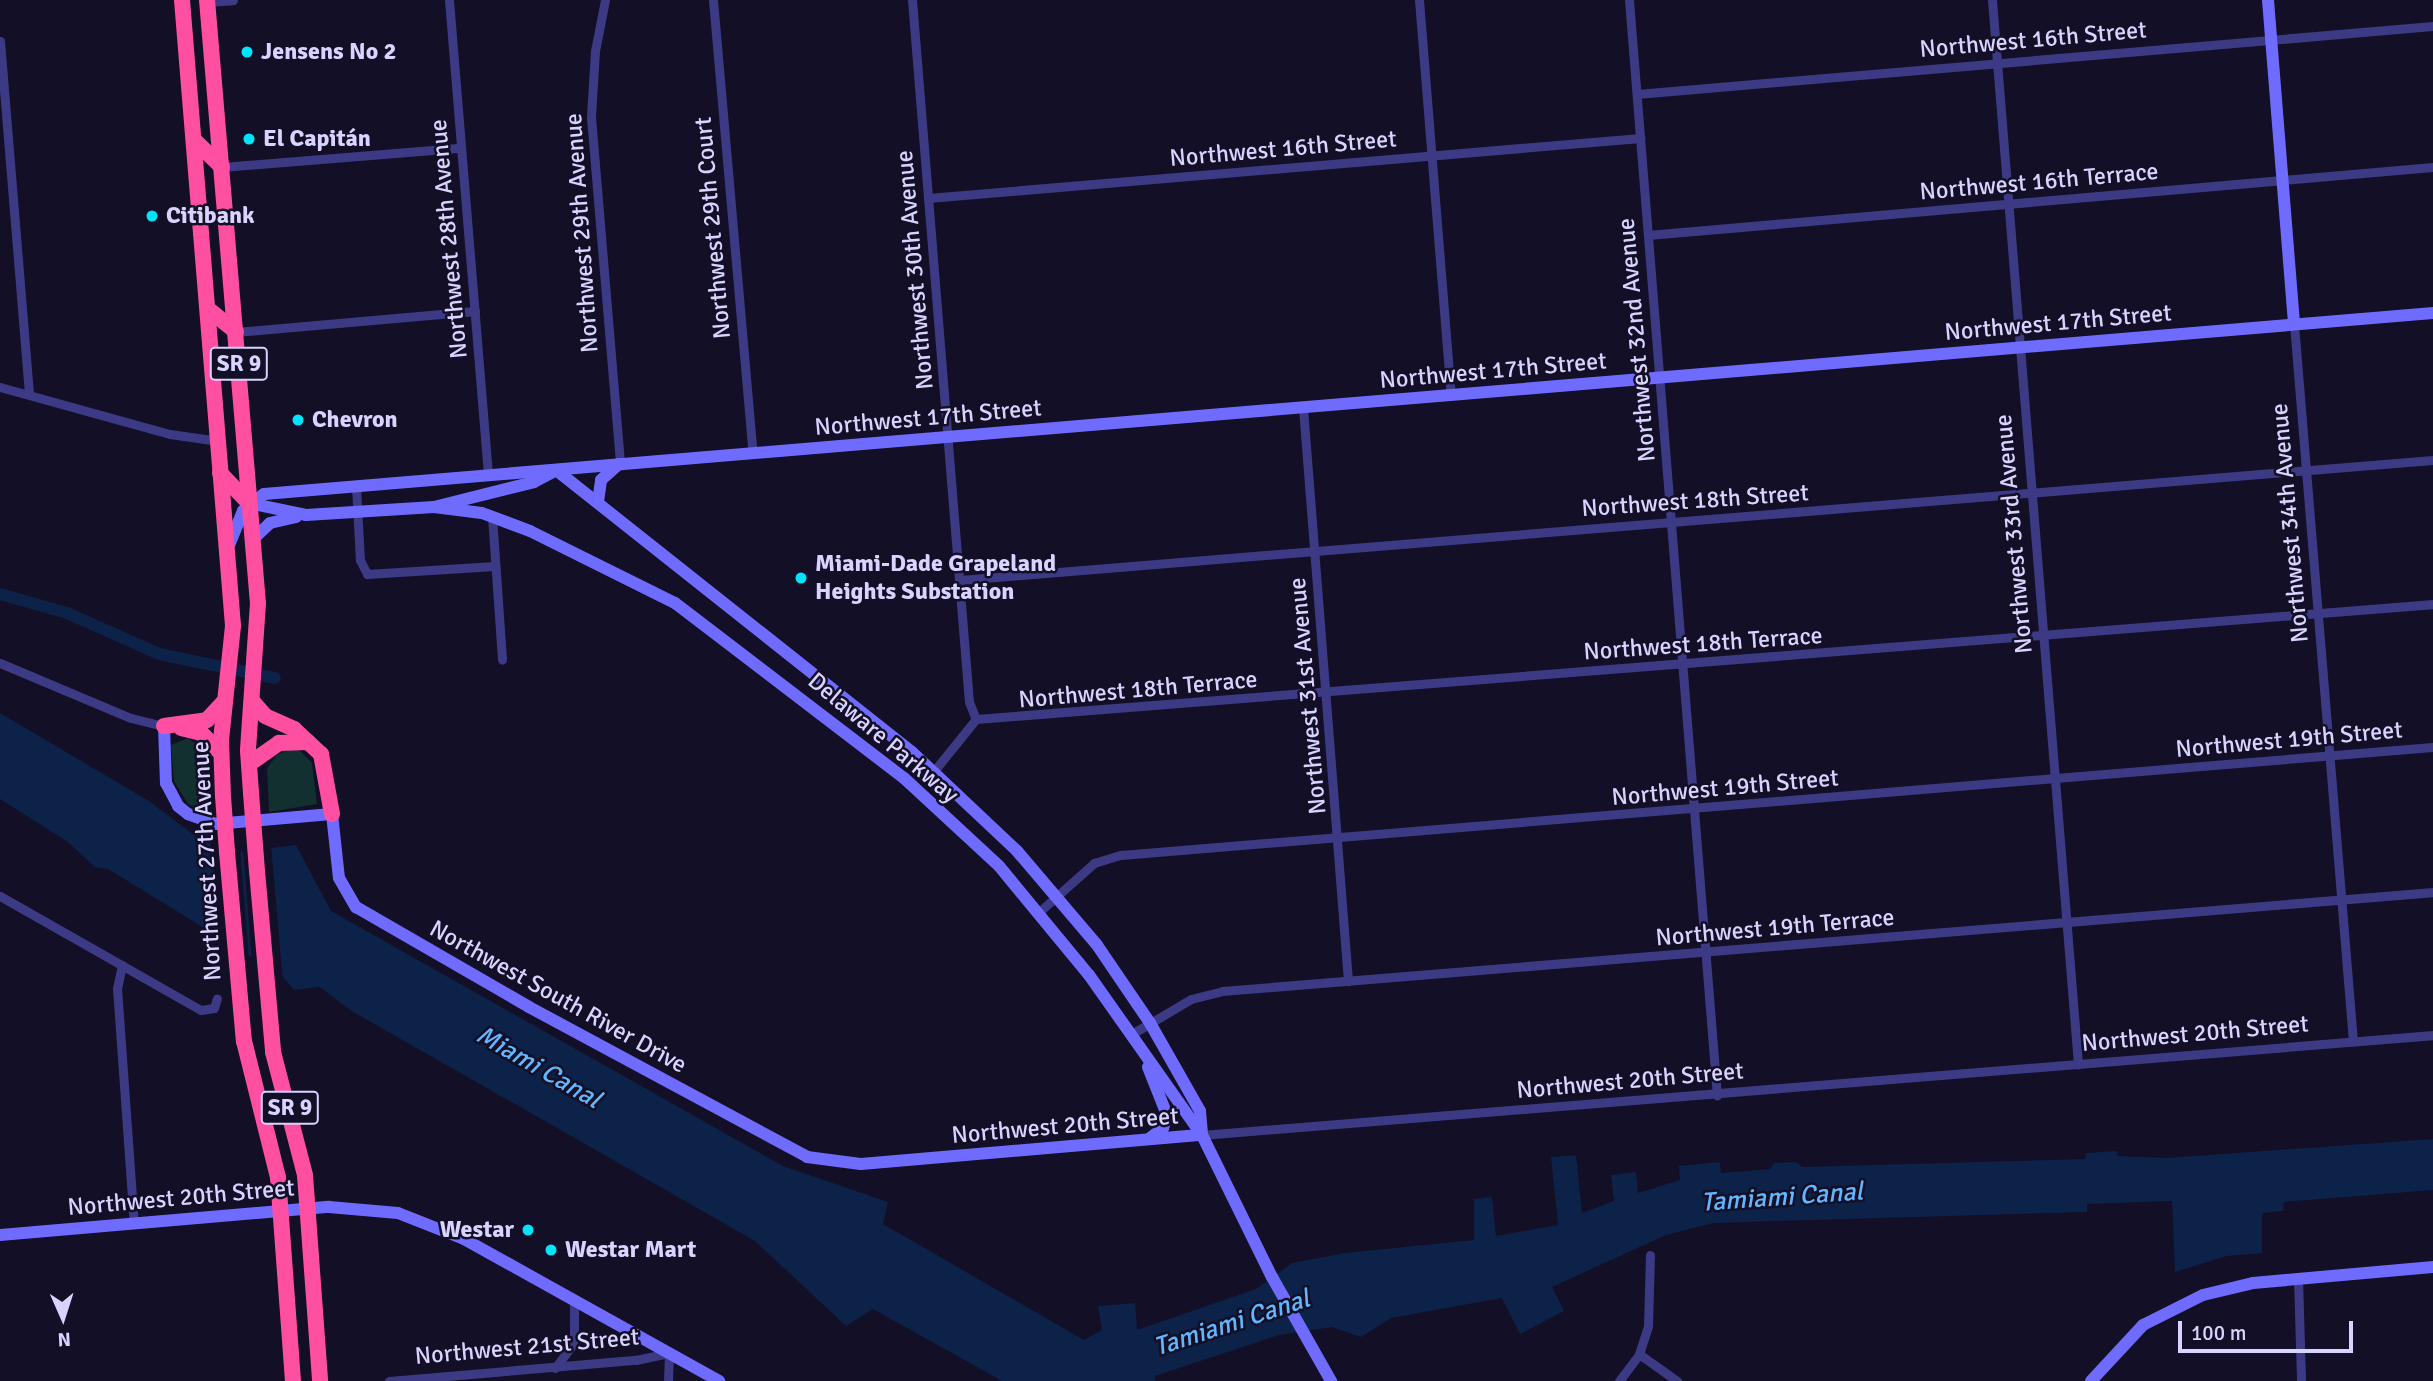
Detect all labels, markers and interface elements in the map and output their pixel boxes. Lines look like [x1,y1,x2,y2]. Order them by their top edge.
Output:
street label: Northwest 16th Street [1918,16,2148,64]
place label: Jensens No 2 [261,38,396,66]
marker: Jensens No 2 [239,44,255,60]
street label: Northwest 29th Avenue [559,112,605,354]
street label: Northwest 29th Court [689,116,737,340]
street label: Northwest 28th Avenue [424,118,474,360]
place label: El Capitán [263,125,371,153]
street label: Northwest 16th Street [1168,125,1398,173]
marker: El Capitán [241,131,257,147]
street label: Northwest 30th Avenue [890,149,940,391]
street label: Northwest 16th Terrace [1918,157,2160,207]
place label: Citibank [166,202,255,230]
marker: Citibank [144,208,160,224]
street label: Northwest 32nd Avenue [1612,217,1662,463]
street label: Northwest 17th Street [1943,299,2173,347]
road number: SR 9 [209,344,269,384]
street label: Northwest 17th Street [1378,347,1608,395]
street label: Northwest 17th Street [813,394,1043,442]
street label: Northwest 34th Avenue [2265,402,2315,644]
place label: Chevron [312,406,398,434]
marker: Chevron [290,412,306,428]
street label: Northwest 33rd Avenue [1989,413,2039,655]
street label: Northwest 18th Street [1580,479,1810,523]
place label: Miami-Dade Grapeland Heights Substation [815,550,1056,606]
marker: Miami-Dade Grapeland Heights Substation [793,570,809,586]
street label: Northwest 31st Avenue [1283,576,1333,816]
street label: Northwest 18th Terrace [1582,621,1824,667]
street label: Northwest 18th Terrace [1017,665,1259,715]
street label: Delaware Parkway [802,667,964,809]
street label: Northwest 19th Street [2174,716,2404,764]
street label: Northwest 27th Avenue [186,740,228,982]
street label: Northwest 19th Street [1610,764,1840,812]
street label: Northwest 19th Terrace [1654,903,1896,953]
street label: Northwest South River Drive [425,914,691,1080]
street label: Northwest 20th Street [2080,1010,2310,1058]
water label: Miami Canal [470,1020,606,1116]
street label: Northwest 20th Street [1515,1057,1745,1105]
road number: SR 9 [260,1088,320,1128]
street label: Northwest 20th Street [950,1102,1180,1150]
street label: Northwest 20th Street [66,1174,296,1222]
water label: Tamiami Canal [1700,1177,1864,1219]
place label: Westar [440,1216,514,1244]
marker: Westar [520,1222,536,1238]
place label: Westar Mart [565,1236,696,1264]
marker: Westar Mart [543,1242,559,1258]
north arrow [28,1283,98,1353]
water label: Tamiami Canal [1150,1284,1314,1364]
scale bar [2181,1308,2356,1352]
text: 100 m [2191,1320,2246,1346]
street label: Northwest 21st Street [414,1323,640,1371]
text: N [57,1327,71,1351]

